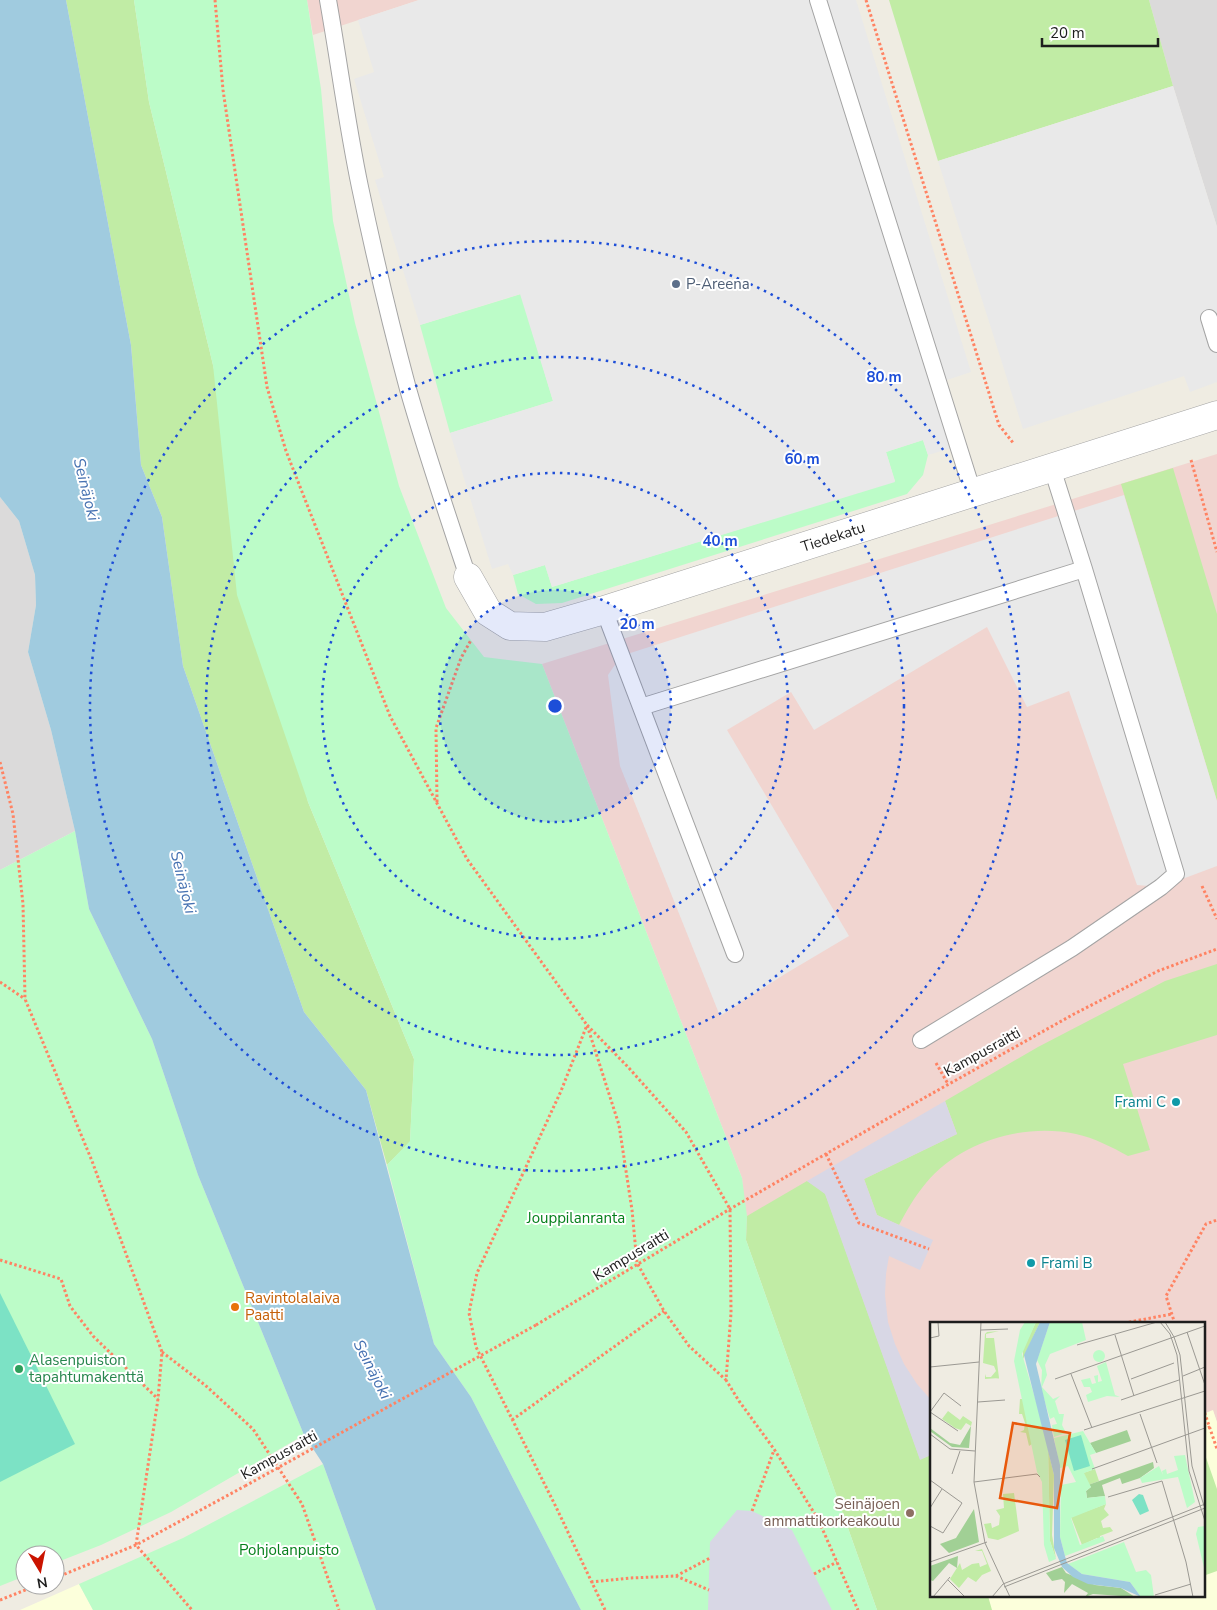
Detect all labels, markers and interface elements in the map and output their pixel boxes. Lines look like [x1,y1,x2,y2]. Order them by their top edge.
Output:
scale bar [1042,15,1158,47]
text: 20 m [1050,23,1085,43]
place label: P-Areena [686,274,750,294]
marker: P-Areena [670,278,682,290]
text: 80 m [866,367,902,387]
text: 60 m [784,449,820,469]
water label: Seinäjoki [68,456,105,523]
street label: Tiedekatu [798,517,868,557]
text: 40 m [702,531,738,551]
text: 20 m [619,614,655,634]
centre of rings [546,697,564,715]
water label: Seinäjoki [165,849,202,916]
street label: Kampusraitti [940,1023,1024,1081]
place label: Frami C [1114,1092,1166,1112]
marker: Frami C [1170,1096,1182,1108]
park label: Jouppilanranta [526,1208,625,1228]
street label: Kampusraitti [589,1225,673,1285]
place label: Frami B [1041,1253,1093,1273]
marker: Frami B [1025,1257,1037,1269]
place label: Ravintolalaiva Paatti [245,1288,340,1325]
marker: Ravintolalaiva Paatti [229,1301,241,1313]
inset map [930,1322,1204,1598]
water label: Seinäjoki [348,1336,397,1403]
place label: Alasenpuiston tapahtumakenttä [29,1350,144,1387]
marker: Alasenpuiston tapahtumakenttä [13,1363,25,1375]
street label: Kampusraitti [237,1426,321,1484]
place label: Seinäjoen ammattikorkeakoulu [763,1494,900,1531]
marker: Seinäjoen ammattikorkeakoulu [904,1507,916,1519]
park label: Pohjolanpuisto [239,1540,339,1560]
north arrow [15,1545,65,1595]
text: N [35,1572,49,1593]

